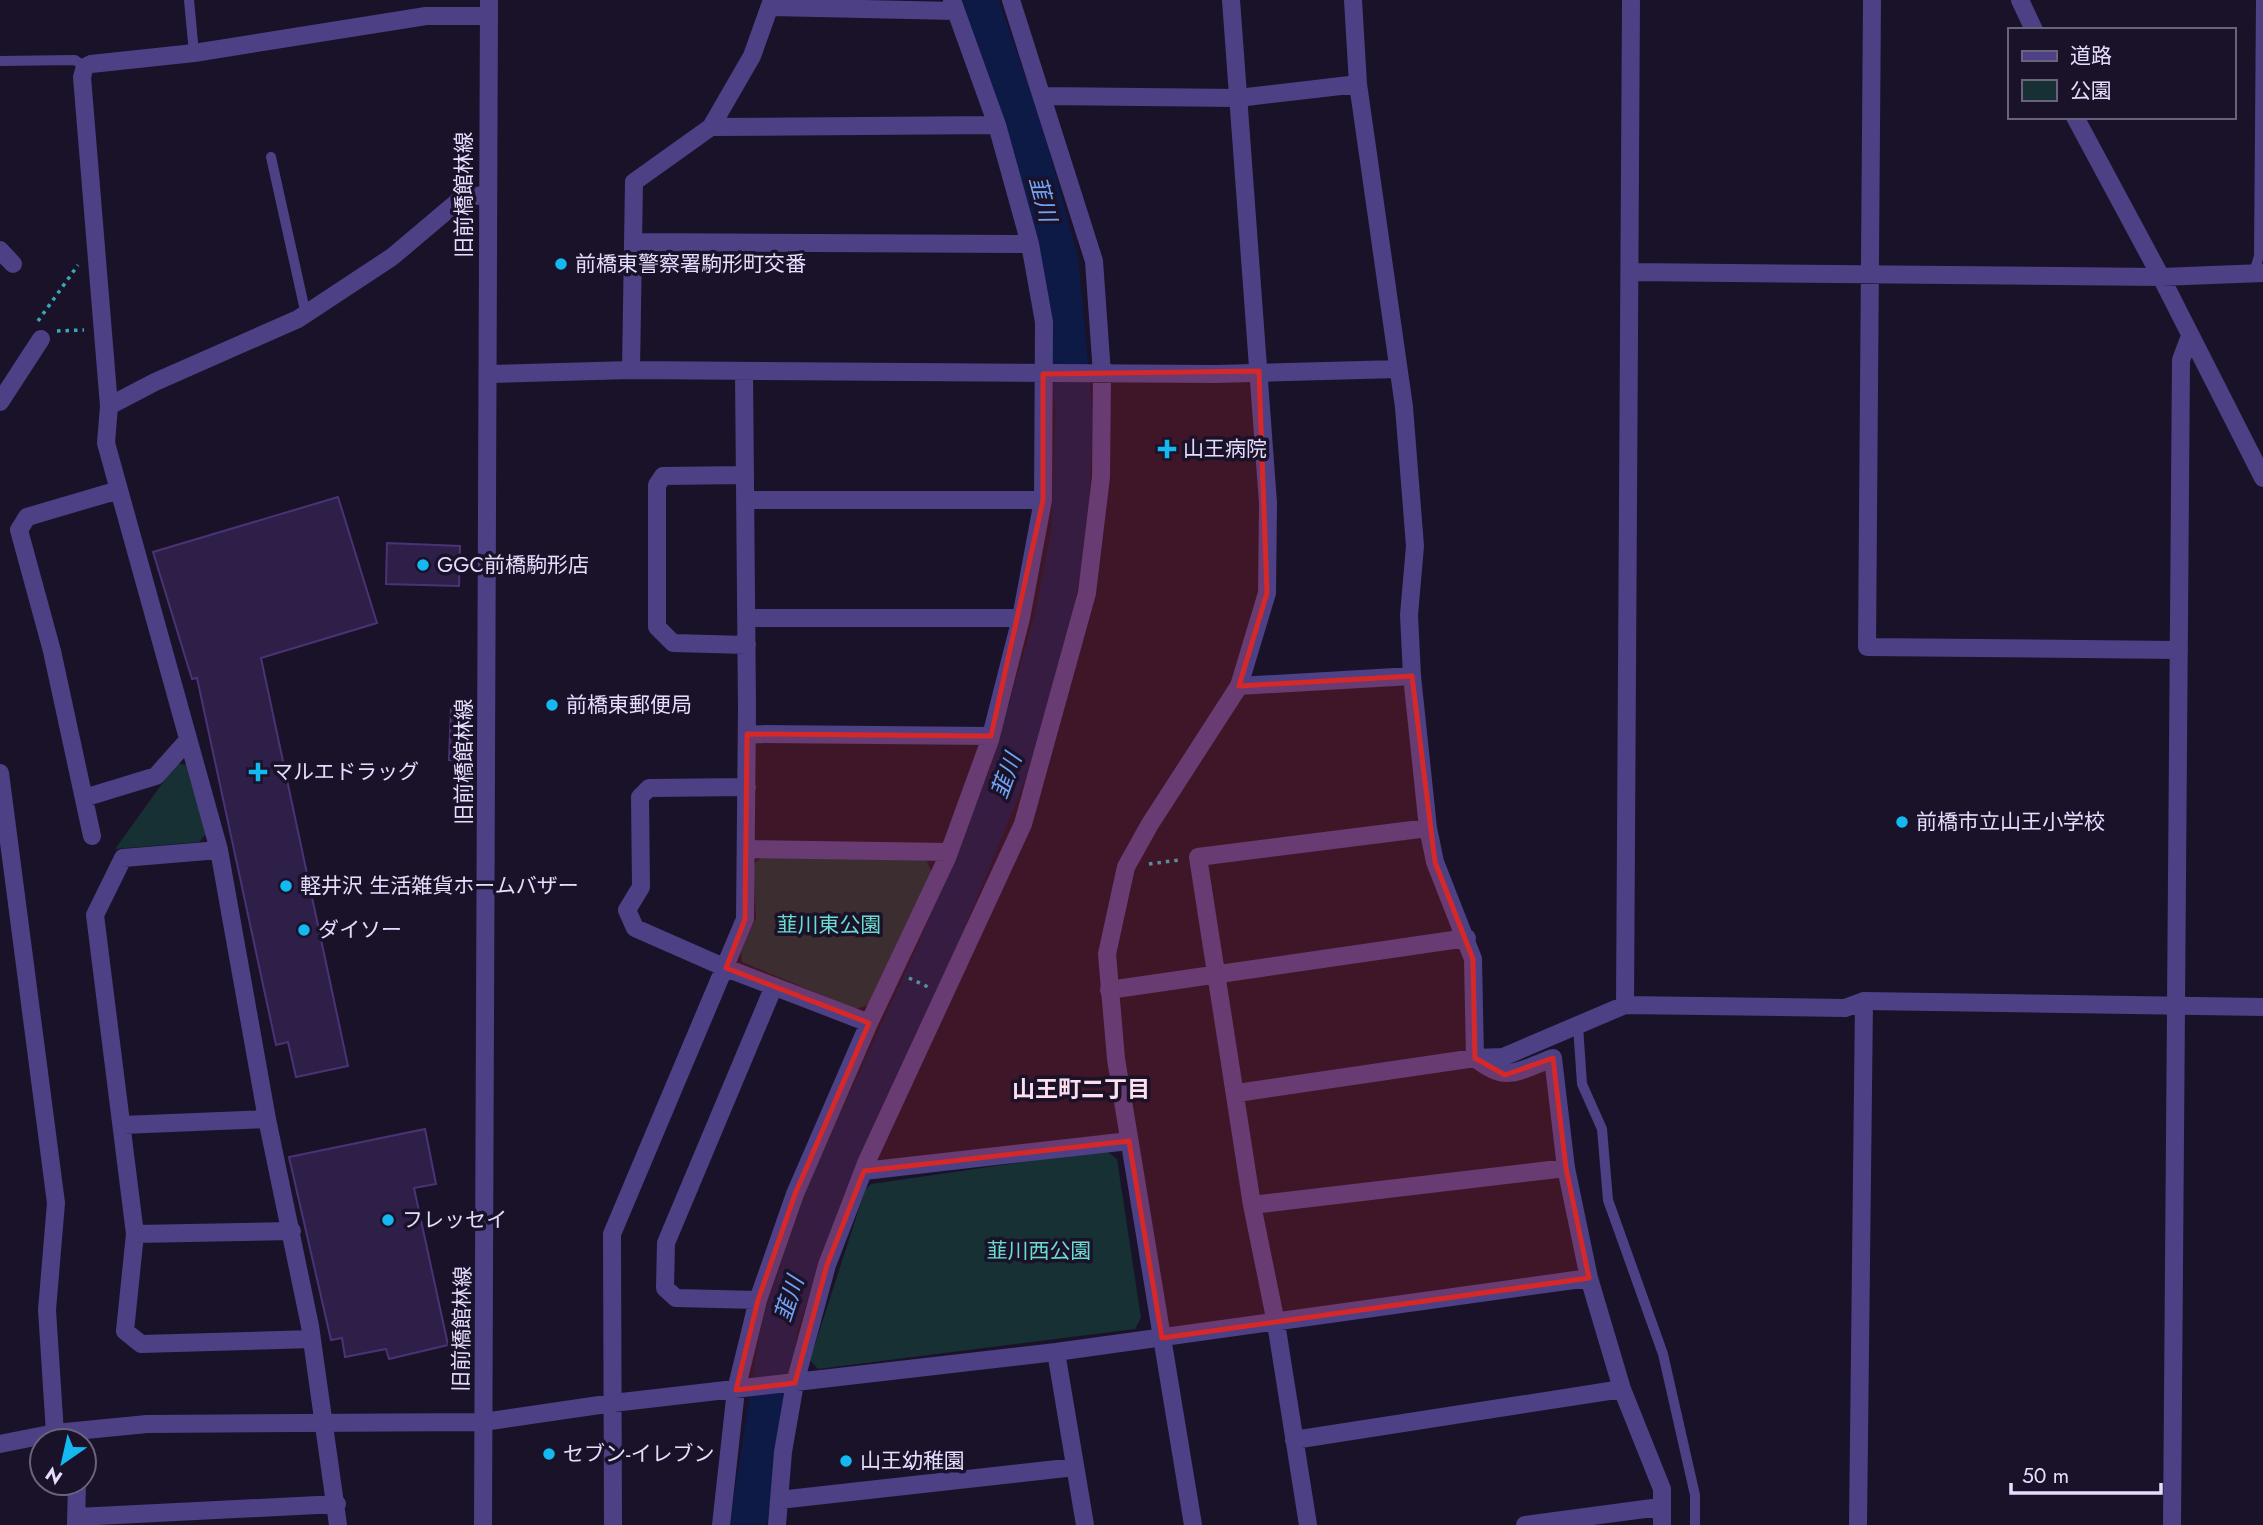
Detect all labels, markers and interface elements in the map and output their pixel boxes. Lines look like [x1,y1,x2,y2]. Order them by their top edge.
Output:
legend [2008,28,2235,119]
text: 道路 [2070,41,2112,71]
text: 公園 [2070,76,2112,106]
street label: 旧前橋館林線 [449,132,479,258]
water label: 韮川 [1021,172,1066,229]
place label: 前橋東警察署駒形町交番 [575,249,806,279]
marker: 前橋東警察署駒形町交番 [553,256,569,272]
place label: 山王病院 [1183,434,1267,464]
marker: 山王病院 [1157,439,1177,459]
place label: GGC前橋駒形店 [437,550,589,580]
marker: GGC前橋駒形店 [415,557,431,573]
place label: 前橋東郵便局 [566,690,692,720]
marker: 前橋東郵便局 [544,697,560,713]
street label: 旧前橋館林線 [449,699,479,825]
water label: 韮川 [982,746,1031,803]
place label: マルエドラッグ [272,757,419,787]
marker: マルエドラッグ [250,764,266,780]
place label: 前橋市立山王小学校 [1916,807,2105,837]
marker: 前橋市立山王小学校 [1894,814,1910,830]
place label: 軽井沢 生活雑貨ホームバザー [300,871,579,901]
marker: 軽井沢 生活雑貨ホームバザー [278,878,294,894]
park label: 韮川東公園 [777,910,882,940]
place label: ダイソー [318,915,402,945]
marker: ダイソー [296,922,312,938]
district label: 山王町二丁目 [1012,1072,1150,1106]
place label: フレッセイ [402,1205,507,1235]
marker: フレッセイ [380,1212,396,1228]
park label: 韮川西公園 [987,1236,1092,1266]
street label: 旧前橋館林線 [446,1266,478,1392]
water label: 韮川 [766,1269,813,1326]
north arrow [28,1427,98,1497]
place label: セブン-イレブン [563,1439,714,1469]
marker: セブン-イレブン [541,1446,557,1462]
place label: 山王幼稚園 [860,1446,965,1476]
scale bar [2011,1452,2162,1496]
marker: 山王幼稚園 [838,1453,854,1469]
text: N [40,1460,68,1491]
text: 50 m [2022,1461,2069,1491]

